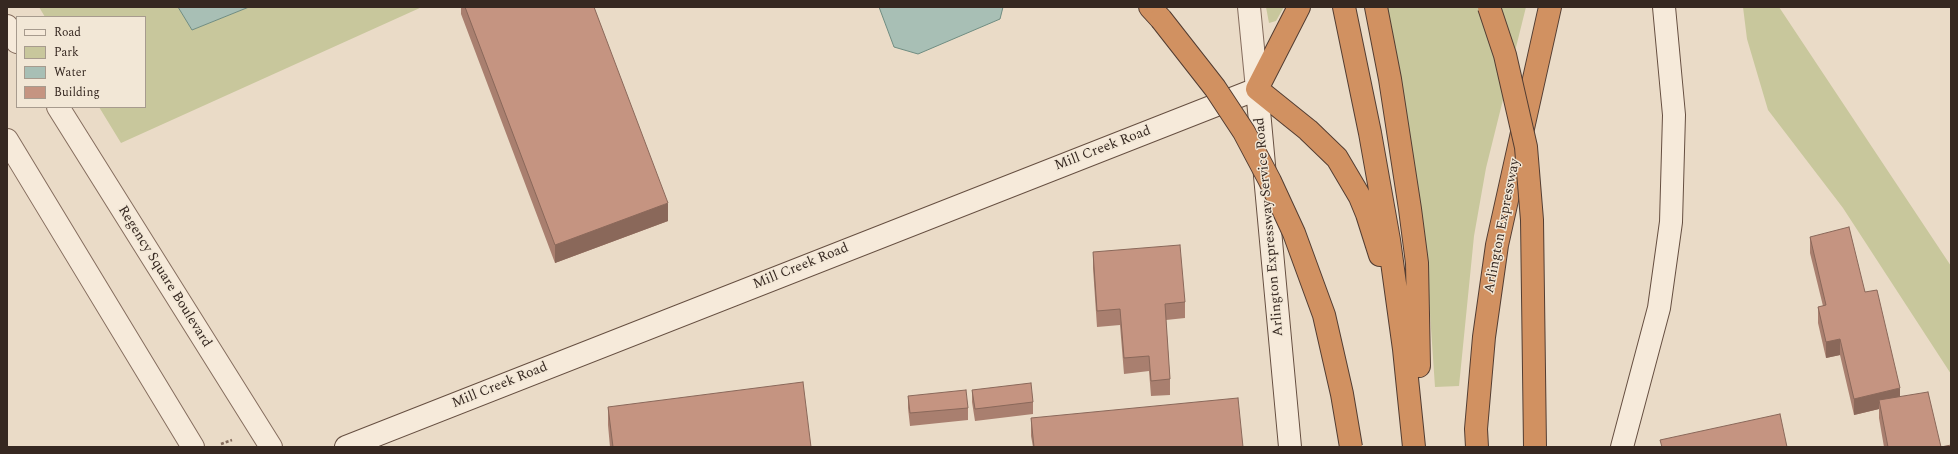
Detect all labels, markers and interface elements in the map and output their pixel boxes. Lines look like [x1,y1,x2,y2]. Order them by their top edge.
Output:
legend [16,16,146,108]
text: Road [54,23,81,42]
text: Park [54,43,79,62]
text: Water [54,63,86,82]
text: Building [54,83,100,102]
street label: Arlington Expressway Service Road [1252,117,1288,337]
street label: Mill Creek Road [1053,123,1153,175]
street label: Arlington Expressway [1482,157,1524,295]
street label: Regency Square Boulevard [113,203,215,351]
street label: Mill Creek Road [751,240,851,294]
street label: Mill Creek Road [450,359,550,413]

